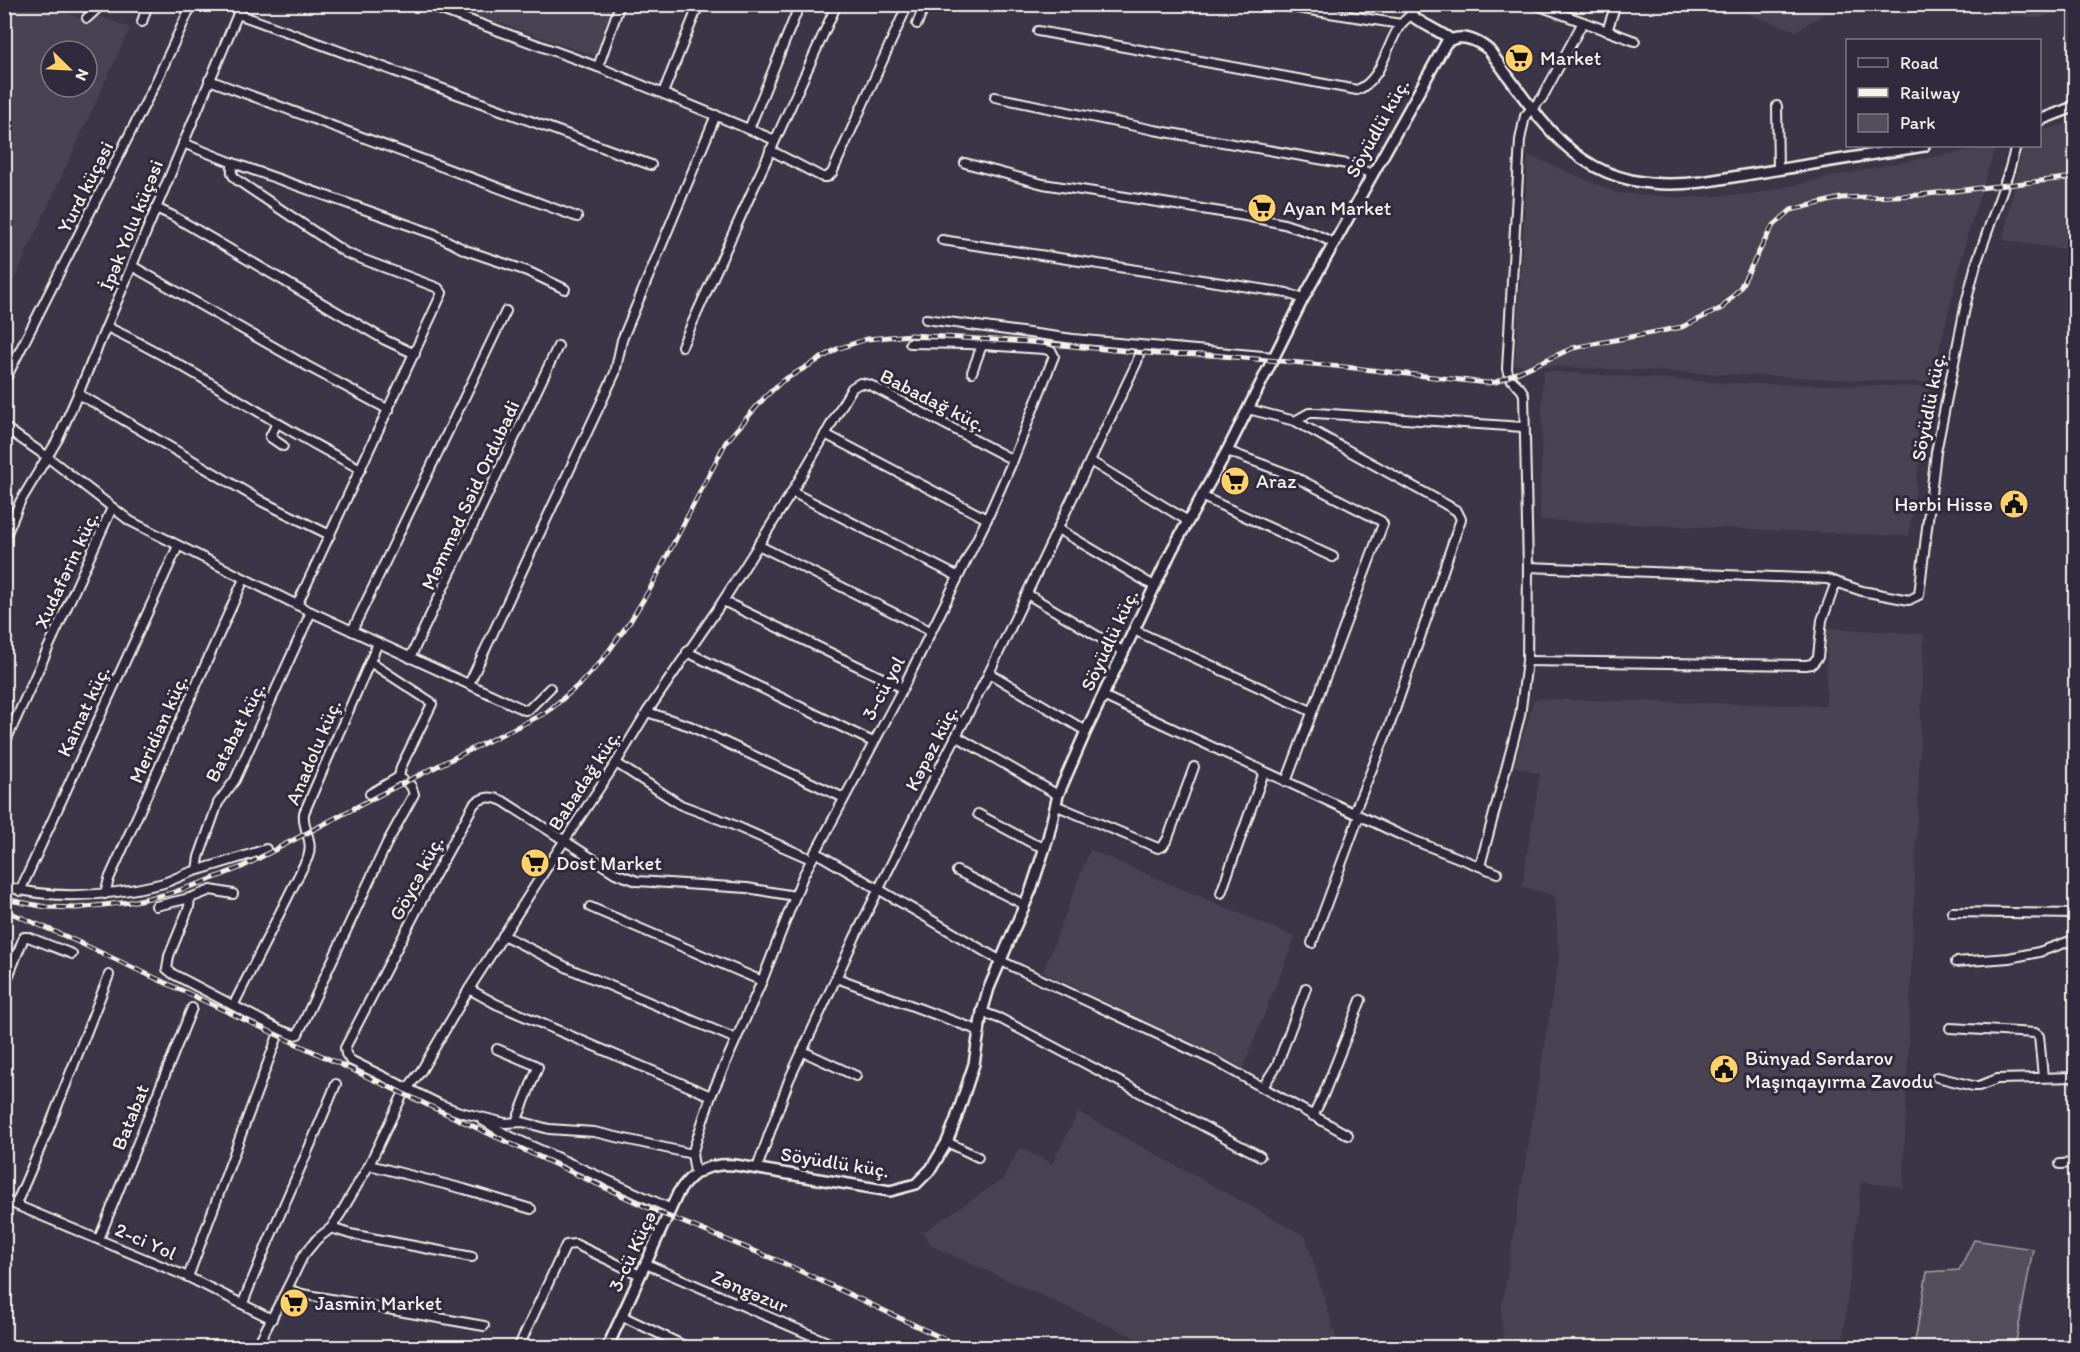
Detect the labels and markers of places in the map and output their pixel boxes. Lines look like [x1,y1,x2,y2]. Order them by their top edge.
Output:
supermarket icon: Market [1503,42,1535,74]
place label: Market [1540,46,1601,70]
supermarket icon: Ayan Market [1246,192,1278,224]
place label: Ayan Market [1283,196,1392,220]
supermarket icon: Araz [1219,465,1251,497]
place label: Araz [1256,469,1296,493]
public building icon: Hərbi Hissə [1998,488,2030,520]
place label: Hərbi Hissə [1894,492,1993,516]
supermarket icon: Dost Market [519,847,551,879]
place label: Dost Market [556,851,662,875]
place label: Bünyad Sərdarov Maşınqayırma Zavodu [1745,1046,1933,1093]
public building icon: Bünyad Sərdarov Maşınqayırma Zavodu [1708,1053,1740,1085]
supermarket icon: Jasmin Market [278,1287,310,1319]
place label: Jasmin Market [315,1291,442,1315]

